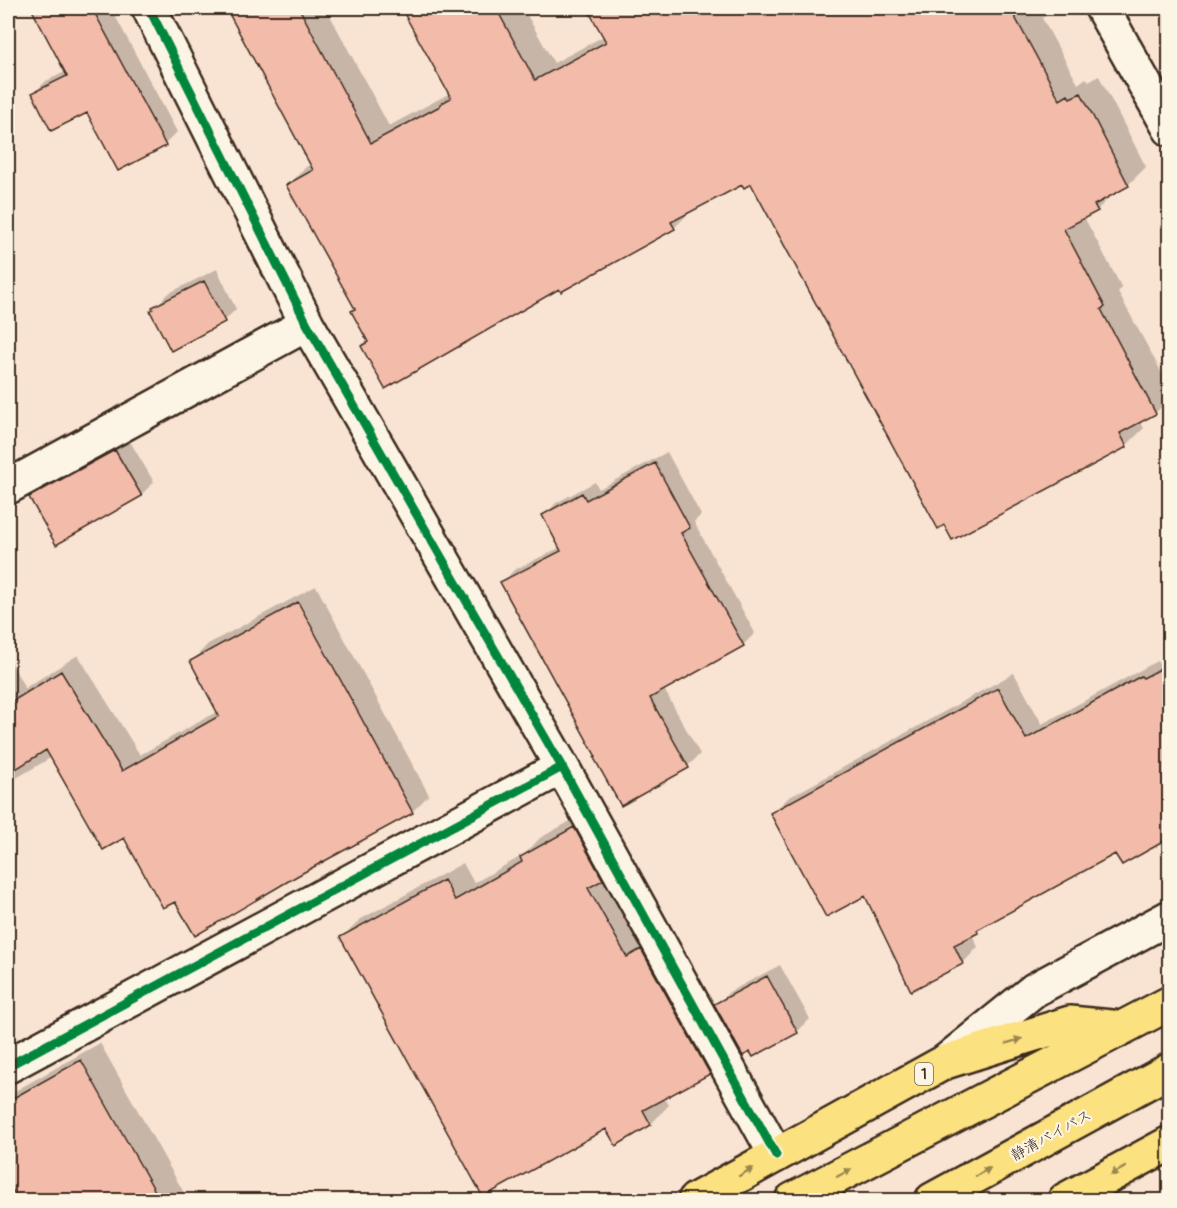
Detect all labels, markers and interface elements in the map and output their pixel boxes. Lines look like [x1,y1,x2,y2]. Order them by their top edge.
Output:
one-way arrow [1005,1035,1023,1045]
road number: 1 [915,1063,933,1085]
street label: 静清バイパス [1007,1105,1095,1165]
one-way arrow [1110,1166,1126,1177]
one-way arrow [738,1167,755,1177]
one-way arrow [975,1167,992,1177]
one-way arrow [835,1169,852,1178]

